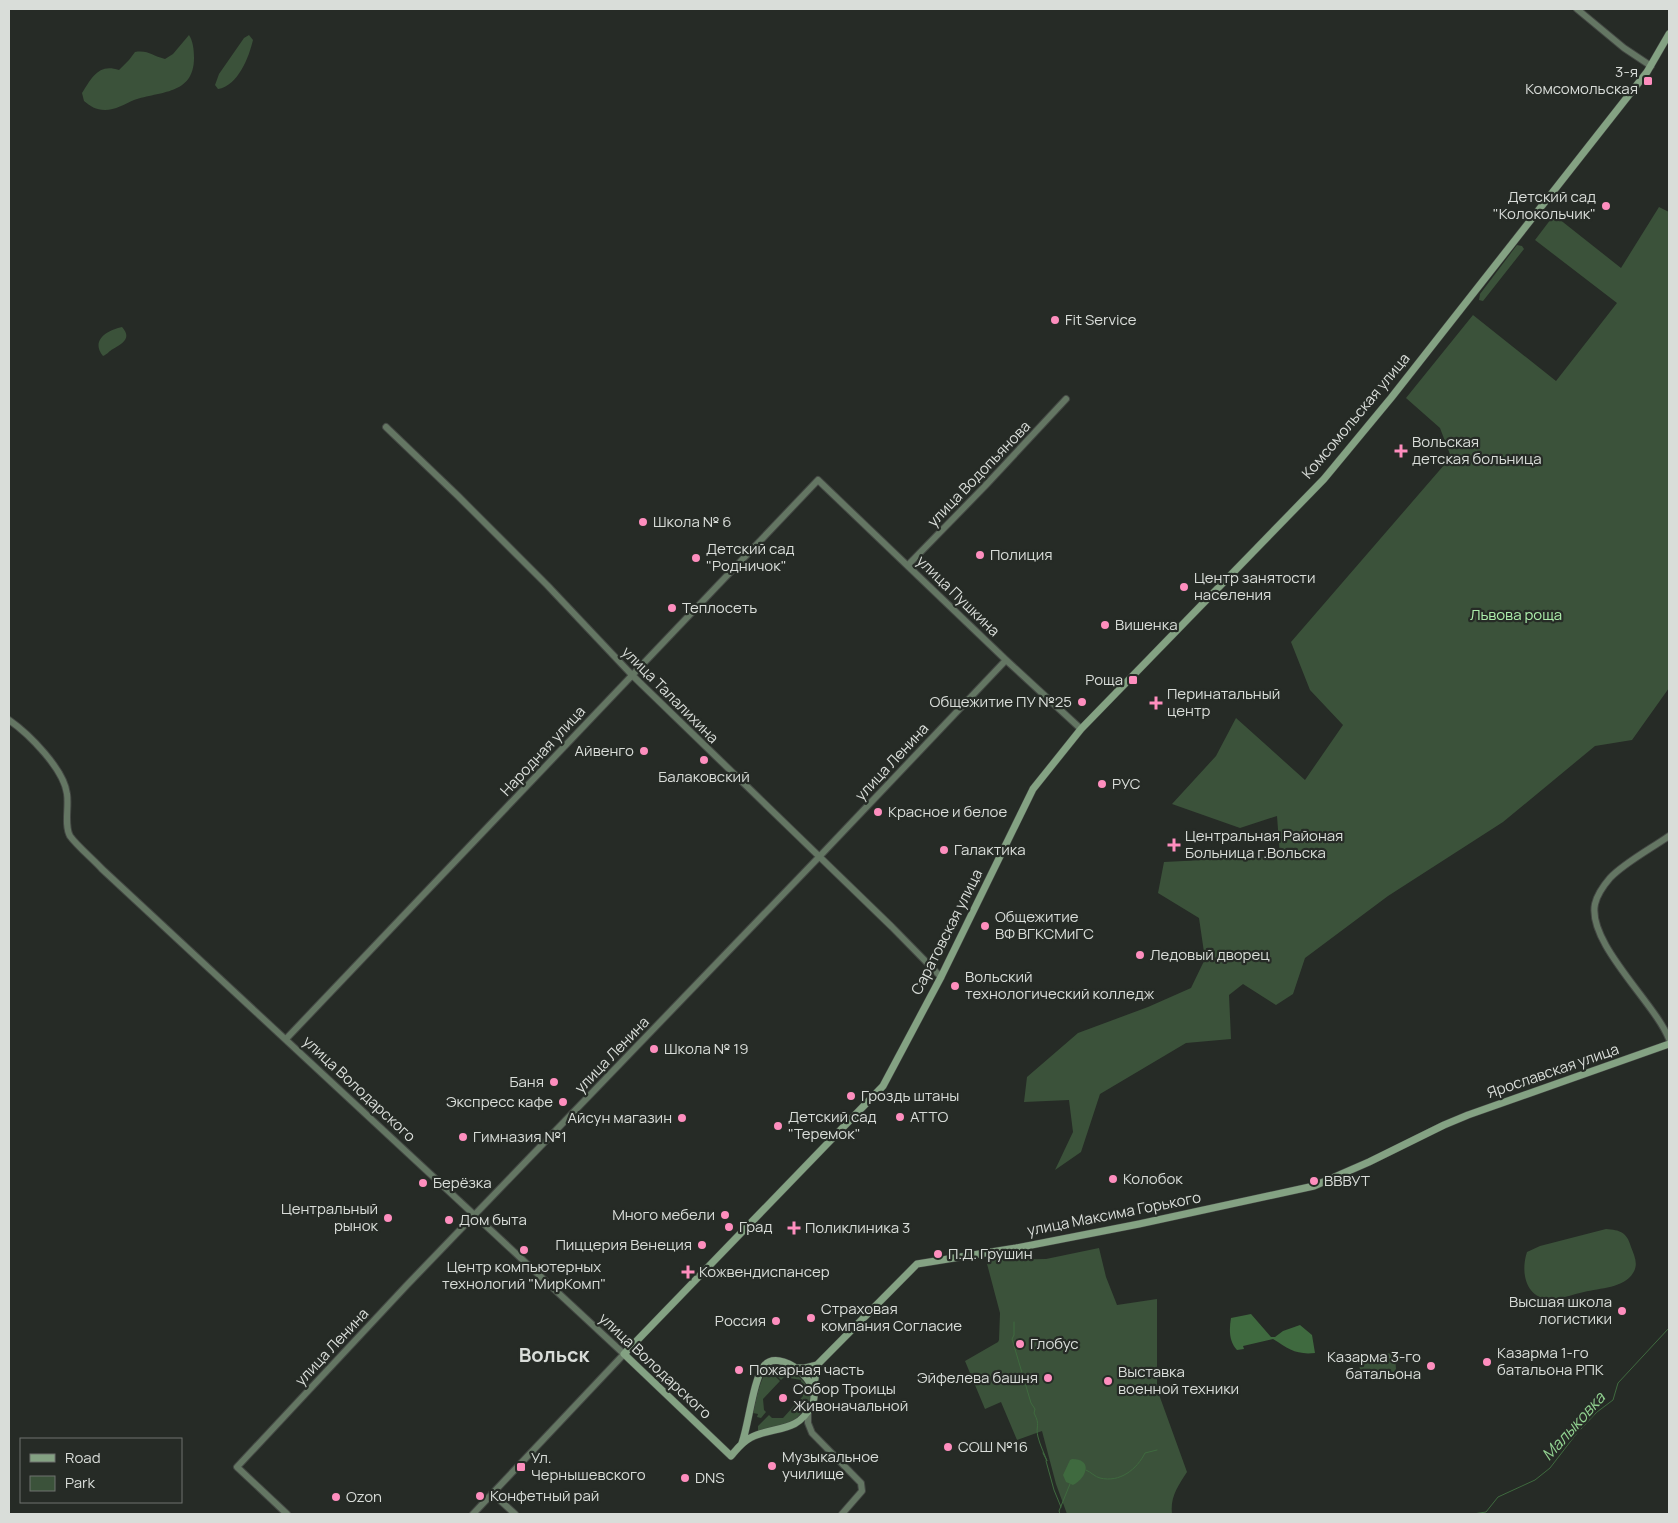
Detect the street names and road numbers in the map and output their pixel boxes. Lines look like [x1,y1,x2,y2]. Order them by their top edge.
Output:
street label: Комсомольская улица [1297,348,1414,483]
street label: улица Водопьянова [922,416,1035,531]
street label: улица Пушкина [912,550,1005,641]
street label: улица Талалихина [617,641,724,748]
street label: Народная улица [495,701,590,800]
street label: улица Ленина [850,718,933,805]
street label: Саратовская улица [906,865,987,998]
street label: улица Ленина [570,1012,654,1098]
street label: улица Володарского [298,1031,420,1147]
street label: Ярославская улица [1484,1038,1622,1103]
street label: улица Максима Горького [1025,1186,1203,1241]
street label: улица Ленина [290,1303,373,1390]
street label: улица Володарского [594,1308,716,1424]

